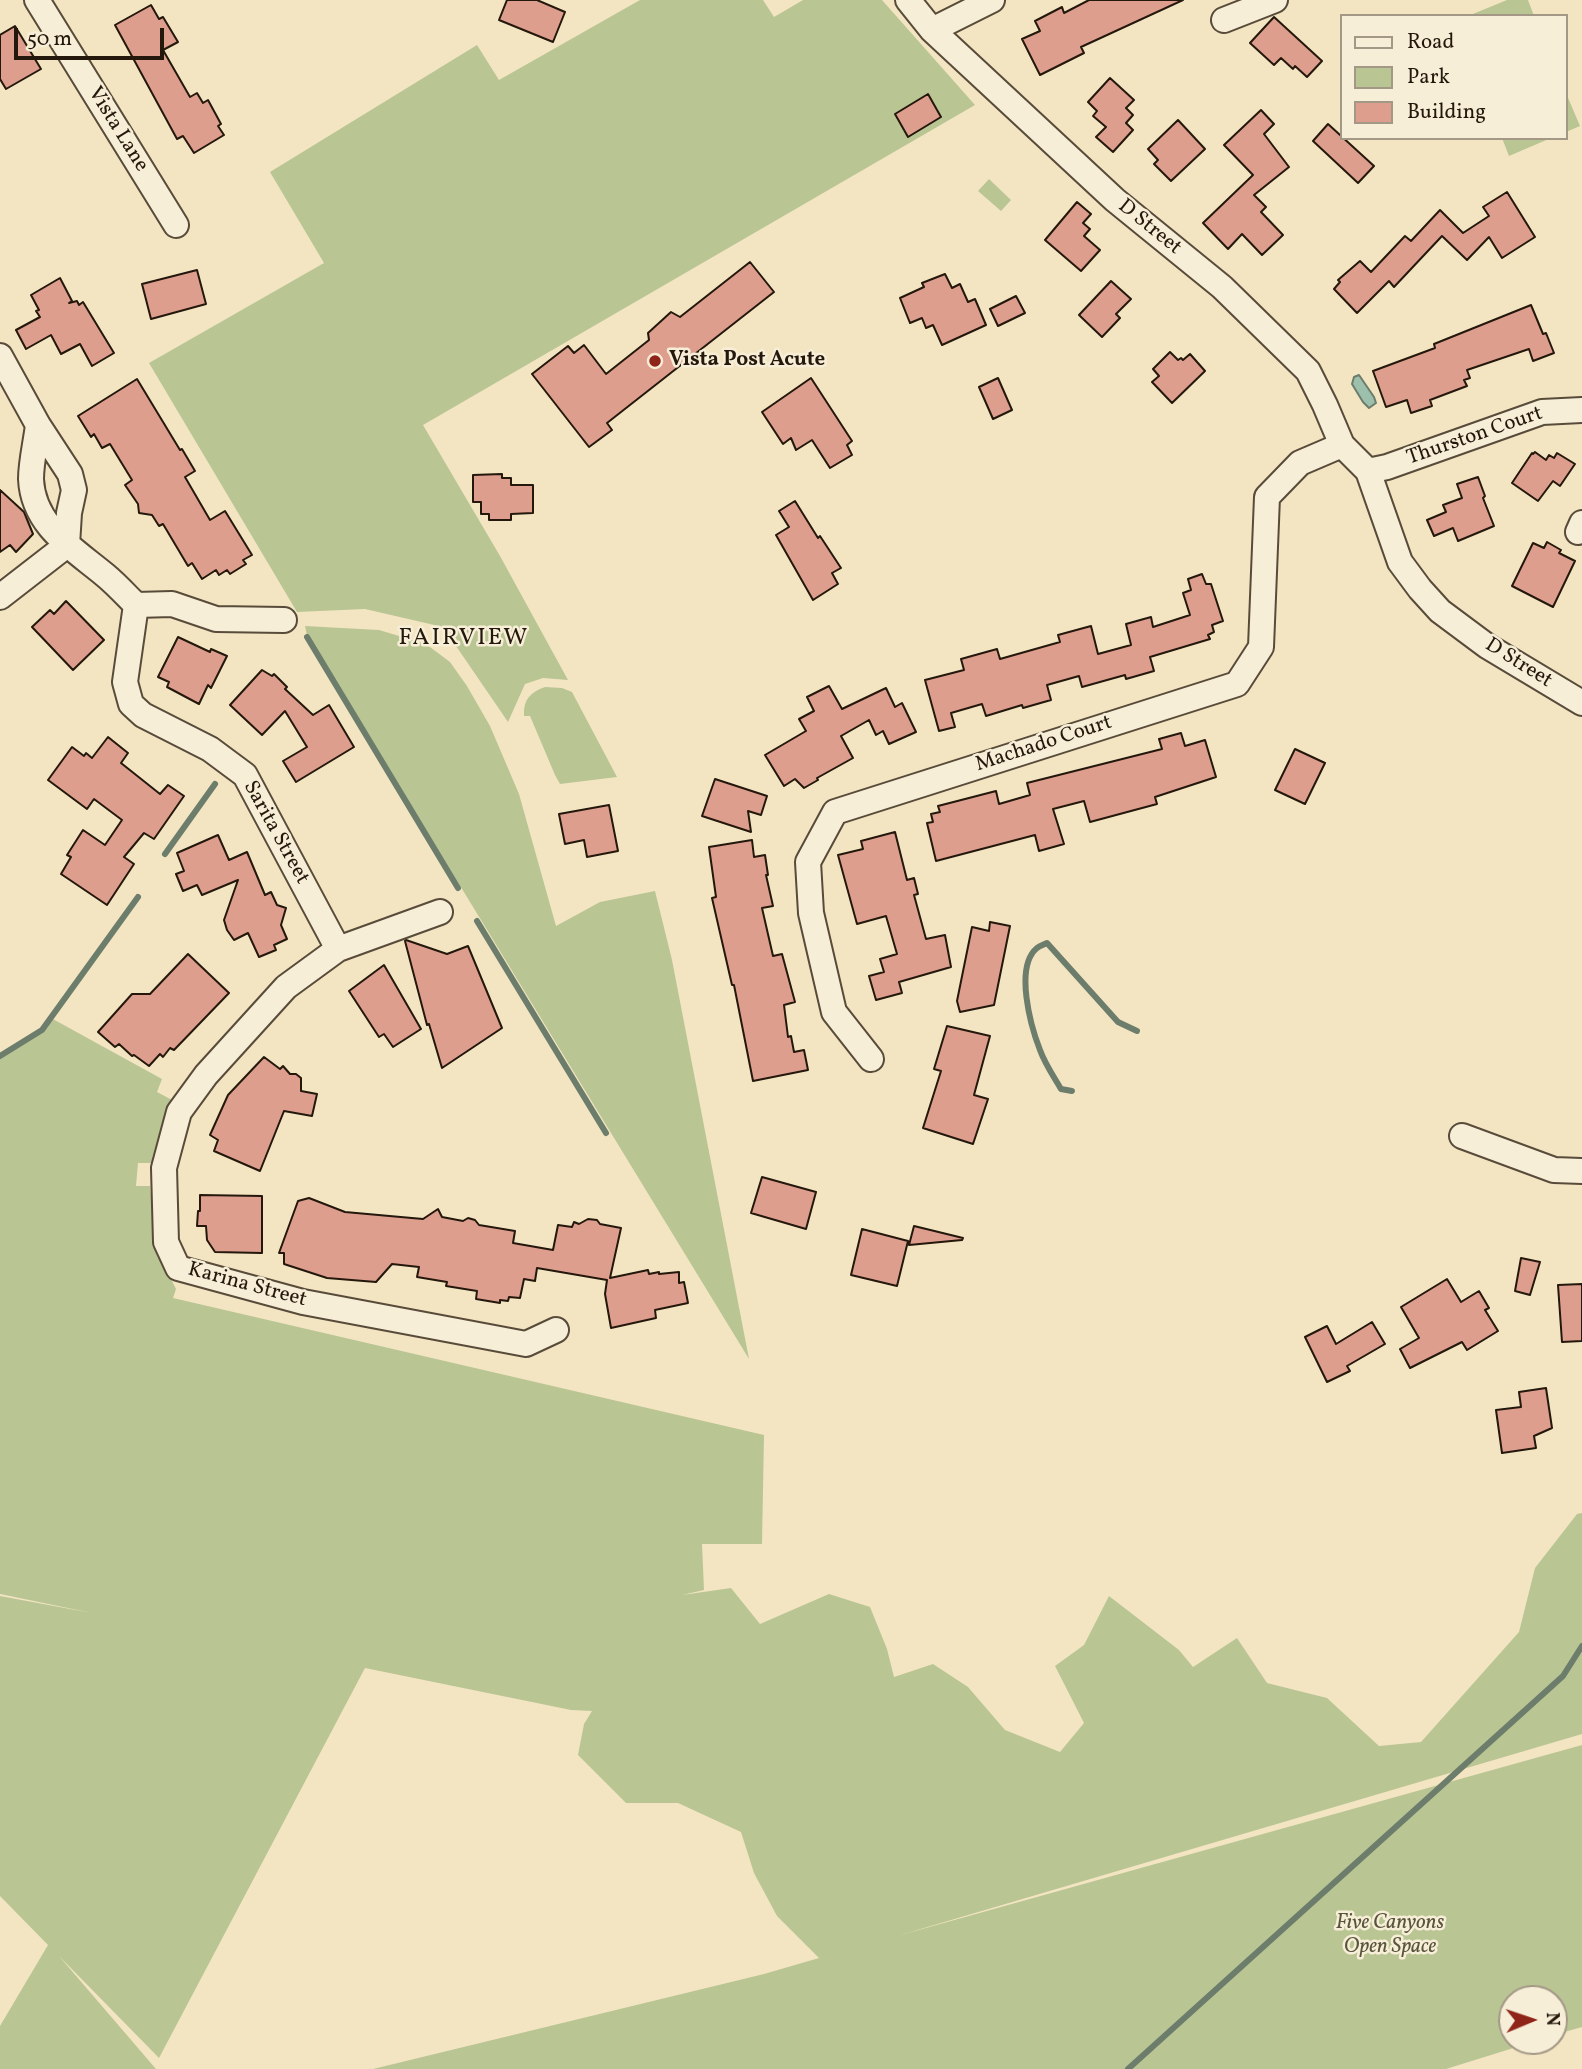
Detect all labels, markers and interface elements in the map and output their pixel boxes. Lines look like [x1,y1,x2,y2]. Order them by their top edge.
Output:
scale bar [18,14,168,58]
legend [1340,14,1568,140]
text: 50 m [27,25,72,54]
text: Road [1407,28,1454,57]
text: Park [1407,63,1450,92]
street label: Vista Lane [81,83,153,177]
text: Building [1407,98,1486,127]
street label: D Street [1112,195,1186,261]
place label: Vista Post Acute [669,348,825,374]
marker: Vista Post Acute [647,353,663,369]
street label: Thurston Court [1404,402,1546,472]
district label: FAIRVIEW [400,626,528,654]
street label: D Street [1480,634,1556,694]
street label: Machado Court [973,711,1115,779]
street label: Sarita Street [236,777,314,889]
street label: Karina Street [185,1258,309,1314]
park label: Five Canyons Open Space [1336,1911,1444,1961]
north arrow [1498,1985,1568,2055]
text: N [1539,2012,1565,2027]

